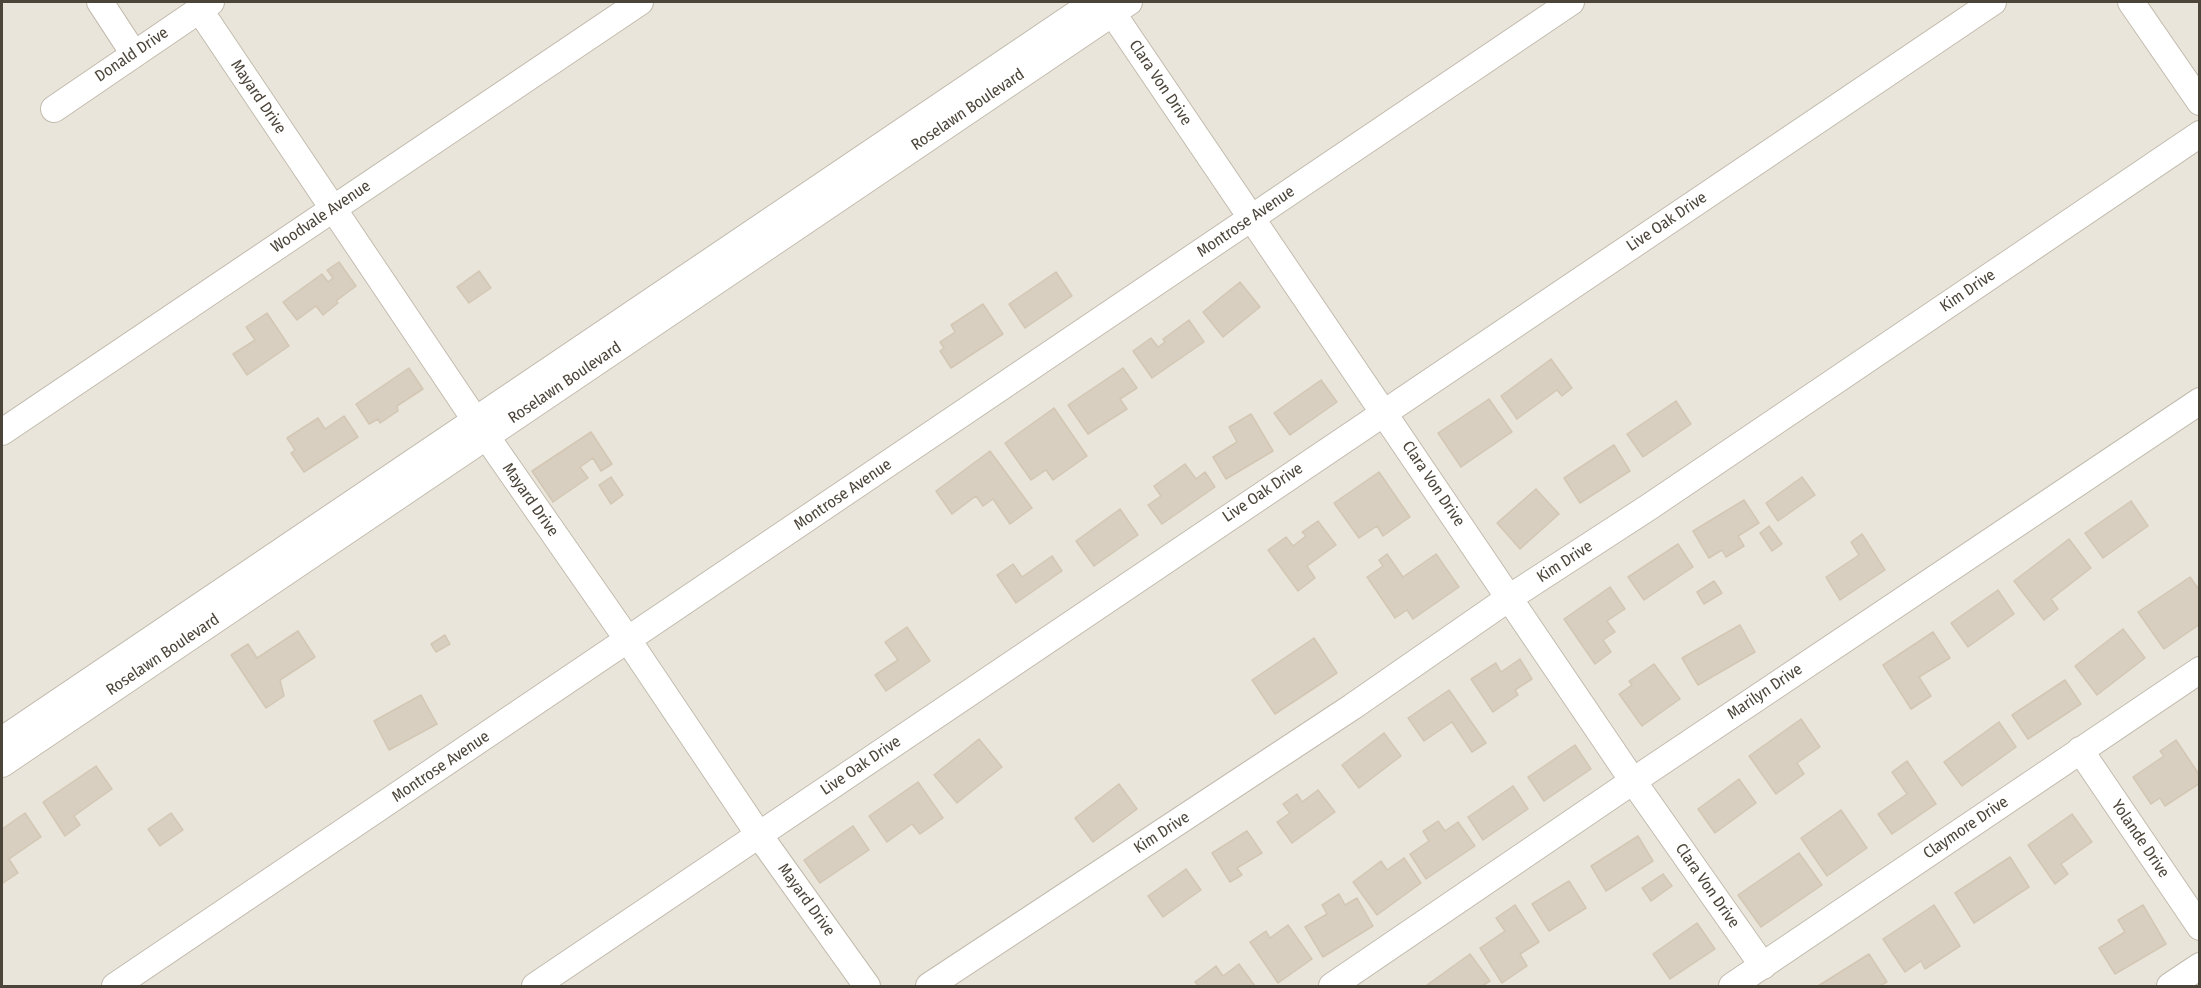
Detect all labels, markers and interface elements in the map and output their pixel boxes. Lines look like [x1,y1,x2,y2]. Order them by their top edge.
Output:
street label: Donald Drive [92,24,172,86]
street label: Clara Von Drive [1124,37,1196,129]
street label: Mayard Drive [226,56,290,138]
street label: Roselawn Boulevard [908,65,1028,155]
street label: Woodvale Avenue [268,177,374,257]
street label: Montrose Avenue [1194,182,1298,262]
street label: Live Oak Drive [1623,188,1711,256]
street label: Kim Drive [1937,266,1999,316]
street label: Roselawn Boulevard [505,338,625,428]
street label: Clara Von Drive [1397,438,1469,530]
street label: Montrose Avenue [791,455,895,535]
street label: Live Oak Drive [1219,459,1307,527]
street label: Mayard Drive [498,460,562,540]
street label: Kim Drive [1534,537,1596,587]
street label: Roselawn Boulevard [103,610,223,700]
street label: Marilyn Drive [1724,660,1806,724]
street label: Montrose Avenue [389,727,493,807]
street label: Live Oak Drive [817,732,905,800]
street label: Claymore Drive [1920,793,2012,863]
street label: Yolande Drive [2107,796,2173,882]
street label: Kim Drive [1131,808,1193,858]
street label: Clara Von Drive [1671,840,1743,932]
street label: Mayard Drive [773,860,839,940]

